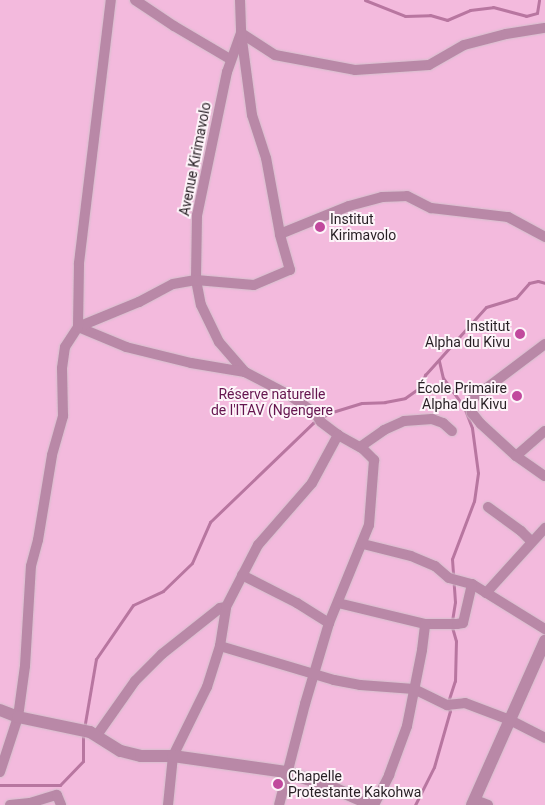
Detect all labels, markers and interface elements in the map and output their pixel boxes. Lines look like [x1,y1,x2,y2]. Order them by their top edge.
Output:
street label: Avenue Kirimavolo [176,101,214,217]
place label: Institut Kirimavolo [330,211,396,243]
marker: Institut Kirimavolo [314,221,326,233]
place label: Institut Alpha du Kivu [425,318,510,351]
marker: Institut Alpha du Kivu [514,328,526,340]
place label: École Primaire Alpha du Kivu [417,380,507,412]
park label: Réserve naturelle de l'ITAV (Ngengere [211,386,333,418]
marker: École Primaire Alpha du Kivu [511,390,523,402]
place label: Chapelle Protestante Kakohwa [288,768,421,800]
marker: Chapelle Protestante Kakohwa [272,778,284,790]

